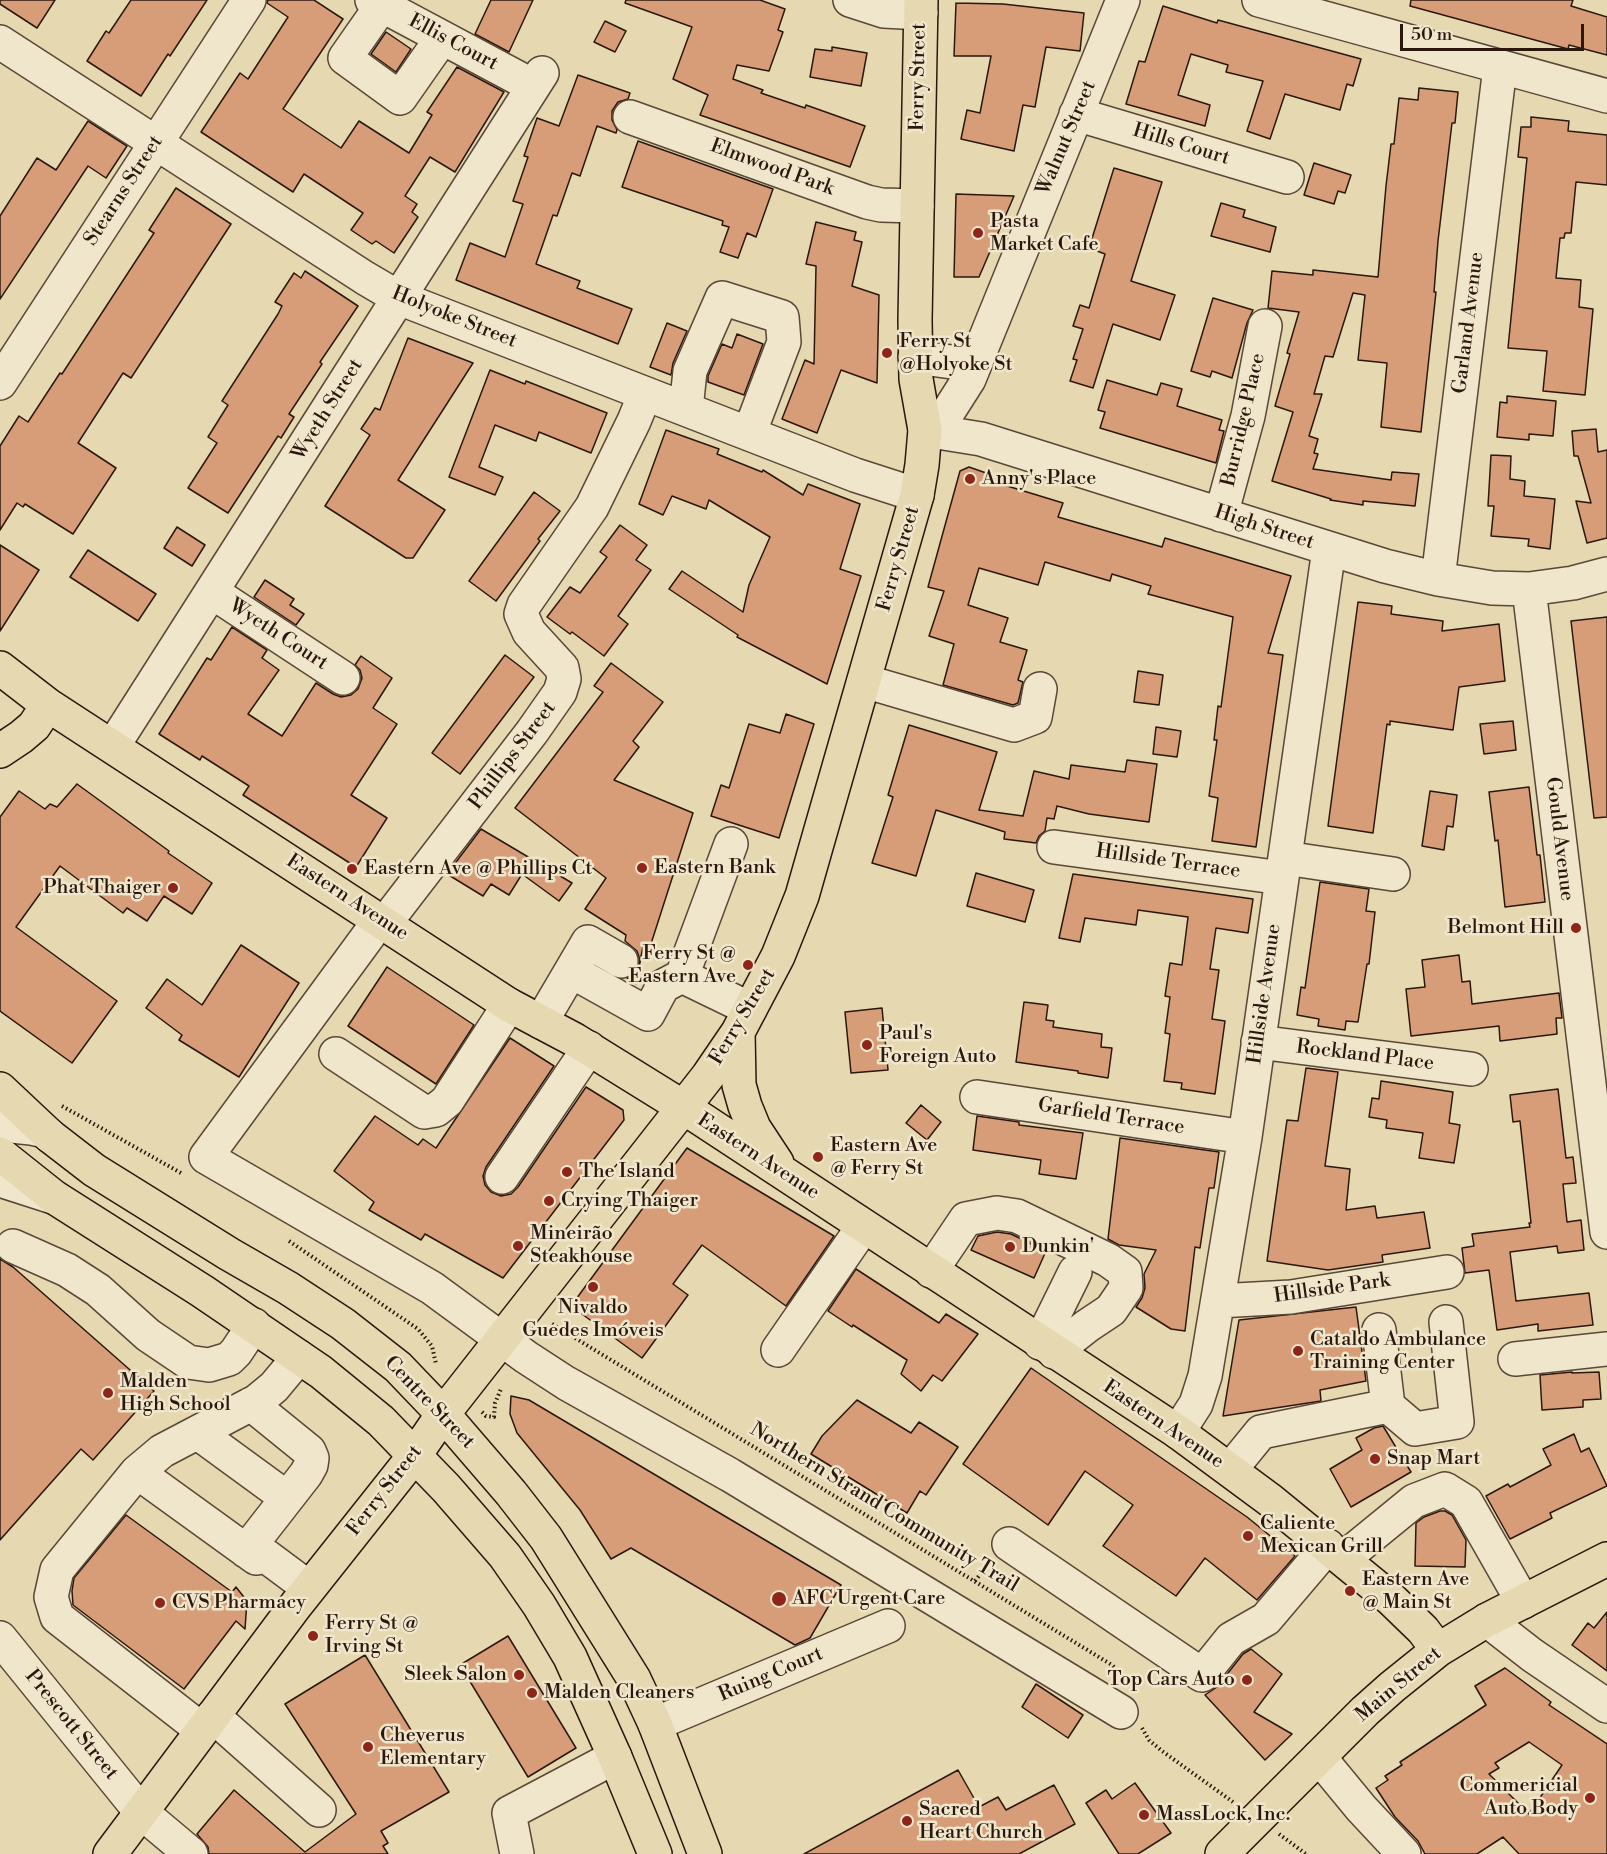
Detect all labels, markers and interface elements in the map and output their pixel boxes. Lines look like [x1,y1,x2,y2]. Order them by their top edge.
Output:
street label: Ellis Court [404,9,502,77]
scale bar [1403,12,1588,50]
street label: Ferry Street [906,23,932,131]
text: 50 m [1411,23,1452,46]
street label: Walnut Street [1032,77,1102,199]
street label: Hills Court [1130,119,1232,171]
street label: Stearns Street [79,131,169,251]
street label: Elmwood Park [707,134,837,202]
place label: Pasta Market Cafe [990,210,1099,257]
marker: Pasta Market Cafe [971,226,985,240]
street label: Garland Avenue [1448,251,1490,395]
street label: Holyoke Street [388,282,520,354]
place label: Ferry St @Holyoke St [899,330,1013,377]
marker: Ferry St @Holyoke St [880,346,894,360]
street label: Burridge Place [1217,351,1271,489]
street label: Wyeth Street [287,355,369,465]
place label: Anny's Place [982,467,1096,491]
marker: Anny's Place [963,472,977,486]
street label: High Street [1211,501,1317,555]
street label: Ferry Street [873,504,925,614]
street label: Wyeth Court [224,594,332,676]
street label: Phillips Street [464,697,562,815]
street label: Gould Avenue [1539,776,1579,902]
street label: Hillside Terrace [1094,840,1242,884]
street label: Eastern Avenue [281,850,413,946]
place label: Eastern Bank [654,856,775,880]
place label: Eastern Ave @ Phillips Ct [364,857,592,881]
marker: Eastern Bank [635,861,649,875]
marker: Eastern Ave @ Phillips Ct [345,862,359,876]
place label: Phat Thaiger [43,876,161,900]
marker: Phat Thaiger [166,881,180,895]
place label: Belmont Hill [1448,916,1564,940]
marker: Belmont Hill [1569,921,1583,935]
street label: Hillside Avenue [1243,922,1287,1066]
place label: Ferry St @ Eastern Ave [629,942,736,989]
marker: Ferry St @ Eastern Ave [741,958,755,972]
street label: Ferry Street [705,964,781,1070]
place label: Paul's Foreign Auto [879,1022,997,1069]
street label: Rockland Place [1295,1036,1435,1076]
marker: Paul's Foreign Auto [860,1038,874,1052]
street label: Garfield Terrace [1036,1094,1186,1140]
street label: Eastern Avenue [692,1109,824,1205]
place label: Eastern Ave @ Ferry St [830,1134,937,1181]
marker: Eastern Ave @ Ferry St [811,1150,825,1164]
place label: The Island [579,1160,674,1184]
marker: The Island [560,1165,574,1179]
place label: Crying Thaiger [561,1189,698,1213]
marker: Crying Thaiger [542,1194,556,1208]
place label: Mineirão Steakhouse [530,1222,632,1269]
place label: Dunkin' [1022,1235,1094,1259]
marker: Mineirão Steakhouse [511,1239,525,1253]
marker: Dunkin' [1003,1240,1017,1254]
street label: Hillside Park [1272,1269,1392,1309]
marker: Nivaldo Guedes Imóveis [586,1280,600,1294]
place label: Nivaldo Guedes Imóveis [522,1296,664,1343]
place label: Cataldo Ambulance Training Center [1310,1328,1486,1375]
marker: Cataldo Ambulance Training Center [1291,1344,1305,1358]
street label: Centre Street [379,1352,479,1454]
place label: Malden High School [120,1370,231,1417]
street label: Eastern Avenue [1098,1376,1228,1474]
marker: Malden High School [101,1386,115,1400]
street label: Northern Strand Community Trail [745,1418,1023,1598]
street label: Ferry Street [342,1441,428,1541]
place label: Snap Mart [1387,1447,1480,1471]
marker: Snap Mart [1368,1452,1382,1466]
place label: Caliente Mexican Grill [1260,1512,1383,1559]
marker: Caliente Mexican Grill [1241,1529,1255,1543]
place label: Eastern Ave @ Main St [1362,1568,1469,1615]
marker: Eastern Ave @ Main St [1343,1584,1357,1598]
place label: AFC Urgent Care [792,1587,945,1611]
marker: AFC Urgent Care [770,1590,788,1608]
place label: CVS Pharmacy [172,1591,306,1615]
marker: CVS Pharmacy [153,1596,167,1610]
place label: Ferry St @ Irving St [325,1612,419,1659]
marker: Ferry St @ Irving St [306,1629,320,1643]
street label: Ruing Court [715,1642,827,1708]
street label: Main Street [1351,1642,1447,1728]
place label: Sleek Salon [404,1663,507,1687]
street label: Prescott Street [19,1665,123,1785]
marker: Sleek Salon [512,1668,526,1682]
place label: Top Cars Auto [1107,1668,1235,1692]
marker: Top Cars Auto [1240,1673,1254,1687]
place label: Malden Cleaners [544,1681,695,1705]
marker: Malden Cleaners [525,1686,539,1700]
place label: Cheverus Elementary [380,1724,486,1771]
marker: Cheverus Elementary [361,1740,375,1754]
place label: Commericial Auto Body [1460,1774,1578,1821]
marker: Commericial Auto Body [1583,1791,1597,1805]
place label: Sacred Heart Church [919,1798,1043,1845]
place label: MassLock, Inc. [1156,1803,1290,1827]
marker: MassLock, Inc. [1137,1808,1151,1822]
marker: Sacred Heart Church [900,1814,914,1828]

